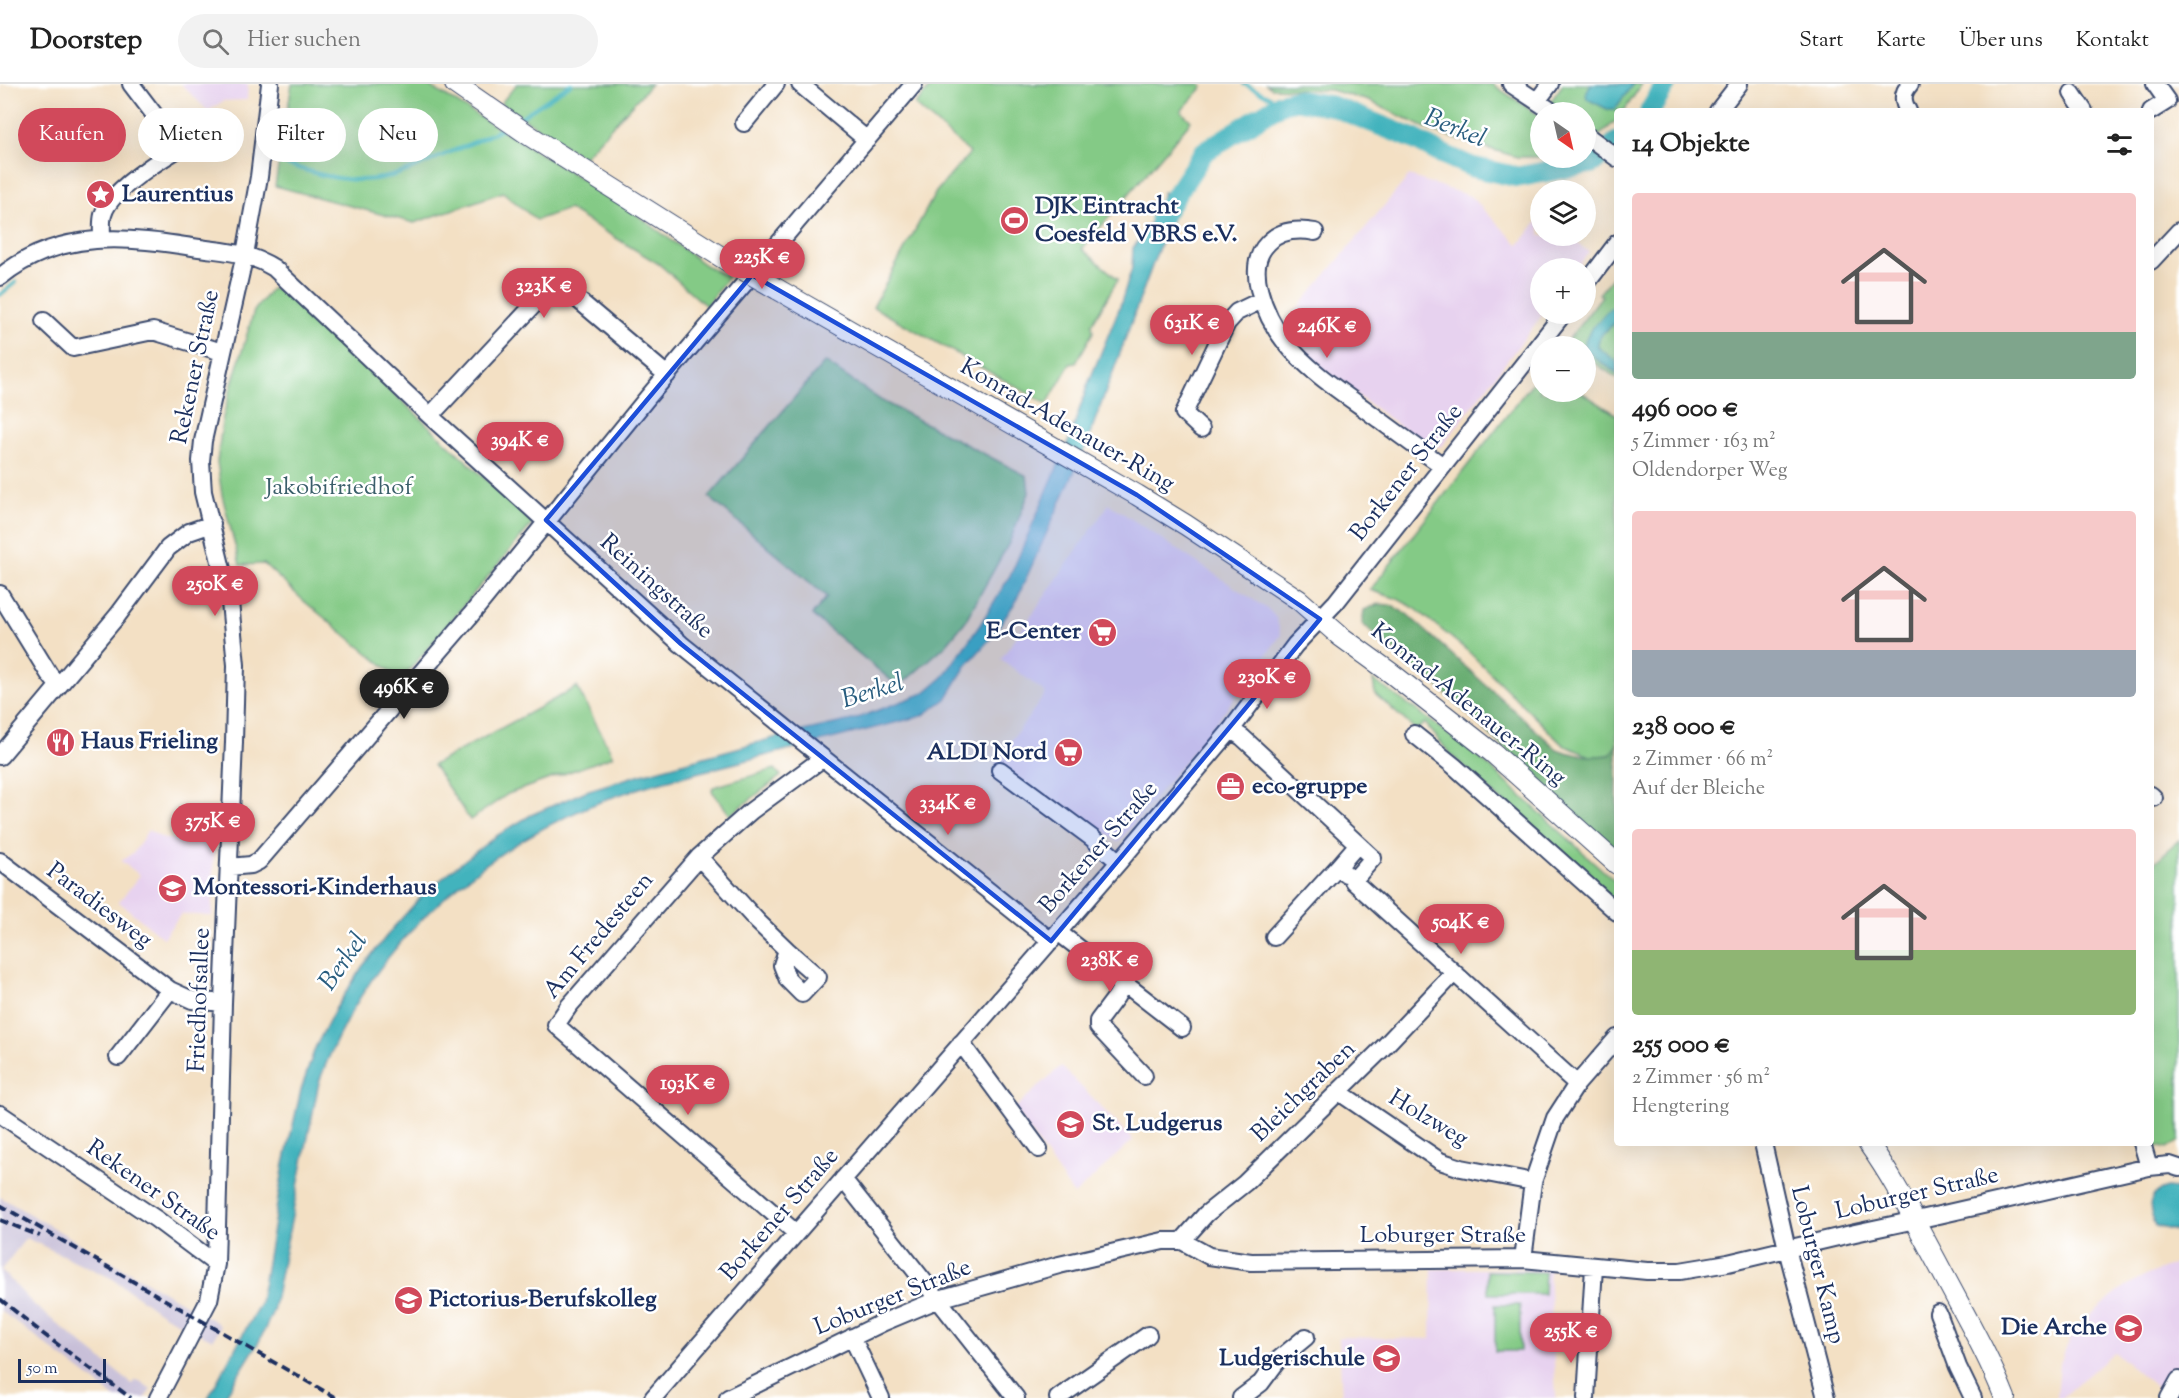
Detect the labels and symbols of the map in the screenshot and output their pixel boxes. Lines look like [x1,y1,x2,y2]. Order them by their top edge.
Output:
water label: Berkel [1419,100,1492,158]
north arrow [1530,102,1596,168]
place label: Laurentius [122,178,233,212]
place icon: Laurentius [85,179,117,211]
place label: DJK Eintracht Coesfeld VBRS e.V. [1035,190,1238,252]
sports icon: DJK Eintracht Coesfeld VBRS e.V. [998,205,1030,237]
pin: 225K € [713,239,811,290]
pin: 323K € [495,268,593,319]
street label: Rekener Straße [163,287,229,447]
pin: 631K € [1143,305,1241,356]
pin: 246K € [1278,308,1376,359]
street label: Konrad-Adenauer-Ring [953,351,1181,502]
street label: Borkener Straße [1342,397,1472,549]
pin: 394K € [471,422,569,473]
park label: Jakobifriedhof [263,471,414,505]
street label: Reiningstraße [592,527,720,647]
pin: 250K € [166,566,264,617]
place label: E-Center [986,615,1082,649]
street label: Konrad-Adenauer-Ring [1363,615,1573,795]
supermarket icon: E-Center [1086,616,1118,648]
pin: 230K € [1218,659,1316,710]
water label: Berkel [837,665,909,719]
pin: 496K € [355,669,453,720]
place label: Haus Frieling [81,725,218,759]
restaurant icon: Haus Frieling [44,726,76,758]
place label: ALDI Nord [927,736,1047,770]
supermarket icon: ALDI Nord [1052,737,1084,769]
place label: eco-gruppe [1252,770,1367,804]
office icon: eco-gruppe [1215,771,1247,803]
street label: Borkener Straße [1032,774,1166,922]
pin: 334K € [899,785,997,836]
pin: 375K € [164,803,262,854]
street label: Paradiesweg [39,855,159,957]
street label: Am Fredesteen [536,865,662,1007]
place label: Montessori-Kinderhaus [193,871,437,905]
school or university icon: Montessori-Kinderhaus [156,872,188,904]
pin: 504K € [1412,904,1510,955]
water label: Berkel [311,925,378,999]
street label: Friedhofsallee [180,927,220,1073]
pin: 238K € [1061,942,1159,993]
street label: Bleichgraben [1244,1033,1364,1151]
pin: 193K € [639,1065,737,1116]
street label: Holzweg [1382,1082,1475,1156]
place label: St. Ludgerus [1092,1107,1222,1141]
school or university icon: St. Ludgerus [1055,1108,1087,1140]
street label: Rekener Straße [79,1132,227,1250]
street label: Borkener Straße [713,1141,847,1289]
street label: Loburger Straße [1832,1159,2002,1229]
street label: Loburger Kamp [1781,1182,1853,1348]
street label: Loburger Straße [1360,1219,1526,1253]
street label: Loburger Straße [809,1251,977,1345]
place label: Pictorius-Berufskolleg [429,1283,657,1317]
school or university icon: Pictorius-Berufskolleg [392,1284,424,1316]
place label: Die Arche [2001,1311,2107,1345]
school or university icon: Die Arche [2112,1312,2144,1344]
pin: 255K € [1522,1313,1620,1364]
place label: Ludgerischule [1219,1342,1365,1376]
school or university icon: Ludgerischule [1370,1343,1402,1375]
scale bar [18,1356,106,1384]

